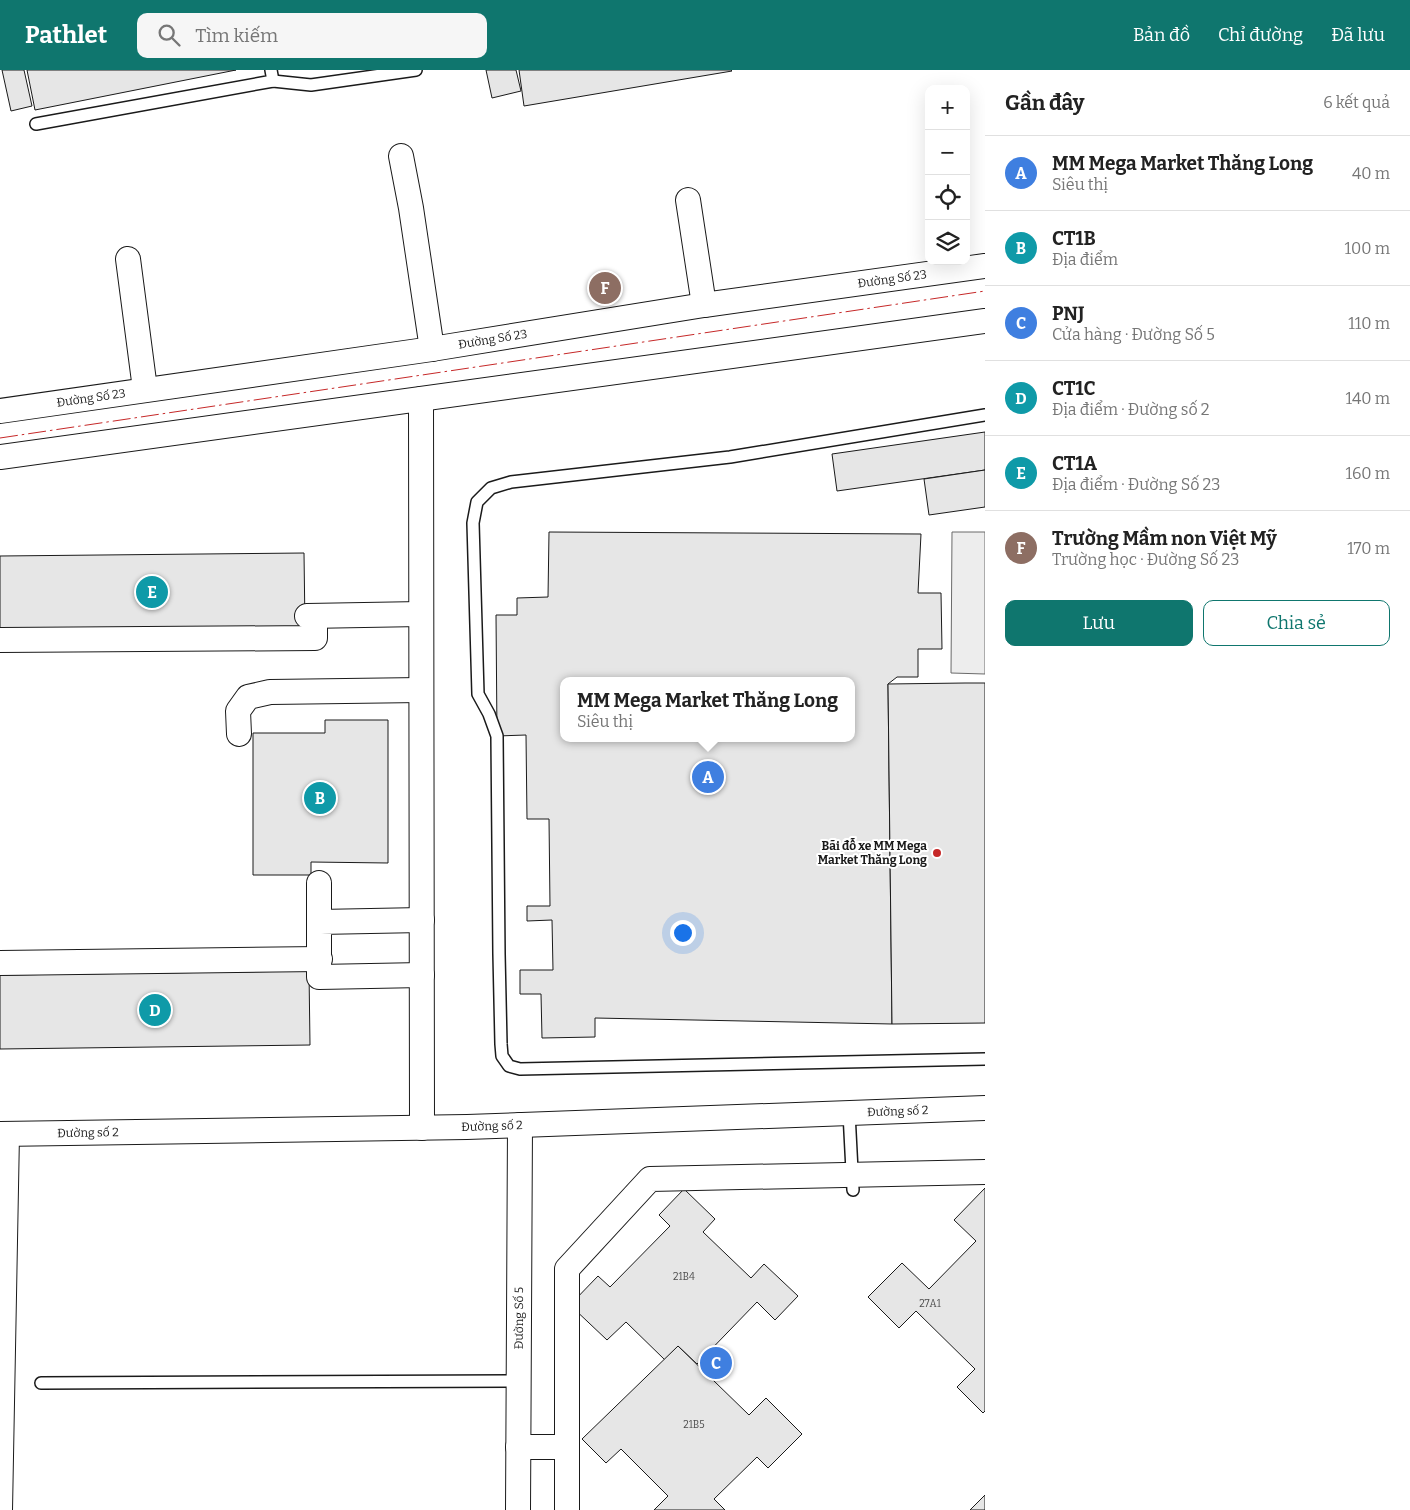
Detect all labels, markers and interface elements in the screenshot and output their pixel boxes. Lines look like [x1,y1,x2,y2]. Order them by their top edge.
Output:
search box [137,13,487,58]
text: Pathlet [25,21,107,49]
icon: search [155,21,183,49]
text: Tìm kiếm [195,24,278,47]
text: Bản đồ [1133,24,1190,46]
text: Chỉ đường [1218,24,1303,46]
text: Đã lưu [1331,24,1385,46]
map controls [925,85,970,265]
button: + [925,85,970,130]
text: Gần đây [1005,90,1084,116]
text: 6 kết quả [1323,93,1390,112]
button: − [925,130,970,175]
text: MM Mega Market Thăng Long [1052,152,1313,175]
text: A [1015,164,1027,183]
text: 40 m [1352,164,1390,183]
button: locate [925,175,970,220]
text: Siêu thị [1052,175,1108,194]
button: layers [925,220,970,265]
text: CT1B [1052,227,1096,250]
text: B [1016,239,1026,258]
text: 100 m [1345,239,1390,258]
text: Địa điểm [1052,250,1118,269]
street label: Đường Số 23 [857,267,928,291]
pin: F [589,269,621,307]
text: PNJ [1052,302,1084,325]
text: C [1016,314,1026,333]
text: 110 m [1348,314,1390,333]
text: Cửa hàng · Đường Số 5 [1052,325,1215,344]
street label: Đường Số 23 [457,327,528,352]
text: CT1C [1052,377,1096,400]
street label: Đường Số 23 [56,386,127,410]
text: D [1015,389,1027,408]
text: 140 m [1345,389,1390,408]
text: Địa điểm · Đường số 2 [1052,400,1210,419]
text: CT1A [1052,452,1097,475]
text: E [1016,464,1026,483]
text: 160 m [1345,464,1390,483]
text: Địa điểm · Đường Số 23 [1052,475,1220,494]
text: Trường Mầm non Việt Mỹ [1052,527,1277,550]
text: F [1017,539,1026,558]
text: 170 m [1347,539,1390,558]
text: Trường học · Đường Số 23 [1052,550,1239,569]
pin: E [136,573,168,611]
button: Lưu [1005,600,1193,646]
button: Chia sẻ [1203,600,1390,646]
popup [560,677,855,742]
text: MM Mega Market Thăng Long [577,689,838,712]
text: Siêu thị [577,712,633,731]
pin: A [692,758,724,796]
pin: B [304,779,336,817]
place label: Bãi đỗ xe MM Mega Market Thăng Long [818,837,927,867]
marker: Bãi đỗ xe MM Mega Market Thăng Long [931,847,943,859]
your location [670,920,696,946]
pin: D [139,991,171,1029]
street label: Đường số 2 [867,1102,929,1119]
street label: Đường số 2 [461,1117,523,1134]
street label: Đường số 2 [57,1124,119,1140]
house number: 21B4 [673,1271,695,1283]
street label: Đường Số 5 [511,1287,526,1349]
house number: 27A1 [919,1298,941,1310]
pin: C [700,1344,732,1382]
house number: 21B5 [683,1419,705,1431]

